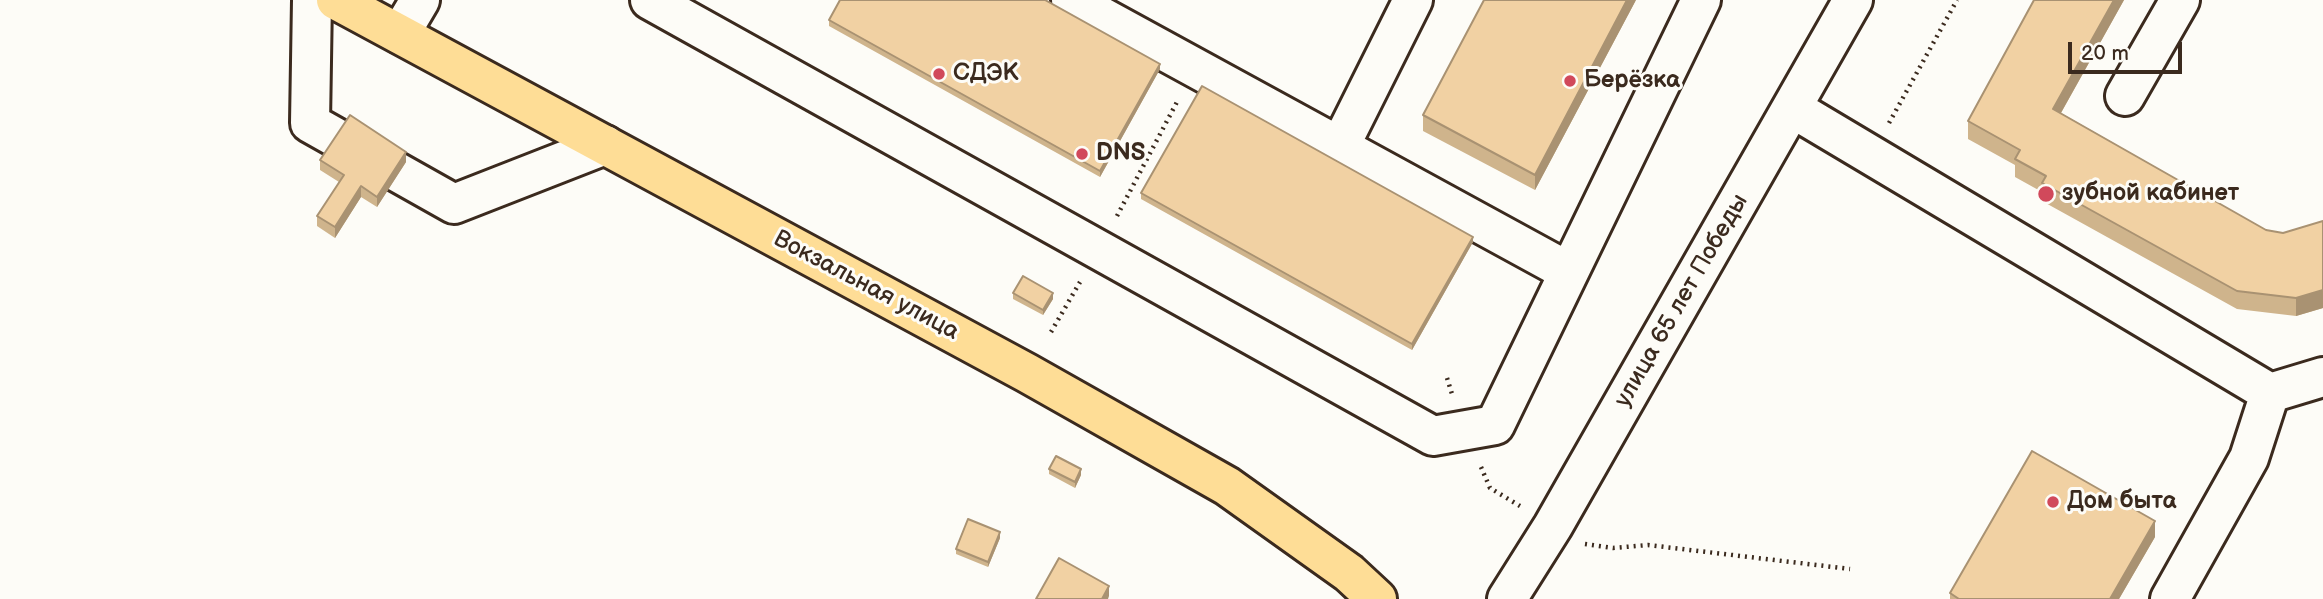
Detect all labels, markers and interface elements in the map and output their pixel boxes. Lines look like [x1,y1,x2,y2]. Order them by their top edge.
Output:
scale bar [2071,28,2185,72]
text: 20 m [2081,41,2129,66]
place label: СДЭК [953,60,1019,88]
marker: СДЭК [931,66,947,82]
place label: Берёзка [1584,67,1680,95]
marker: Берёзка [1562,73,1578,89]
place label: DNS [1096,140,1145,168]
marker: DNS [1074,146,1090,162]
place label: зубной кабинет [2062,180,2239,208]
marker: зубной кабинет [2036,184,2056,204]
street label: улица 65 лет Победы [1609,189,1755,413]
street label: Вокзальная улица [768,225,964,347]
place label: Дом быта [2067,488,2176,516]
marker: Дом быта [2045,494,2061,510]

